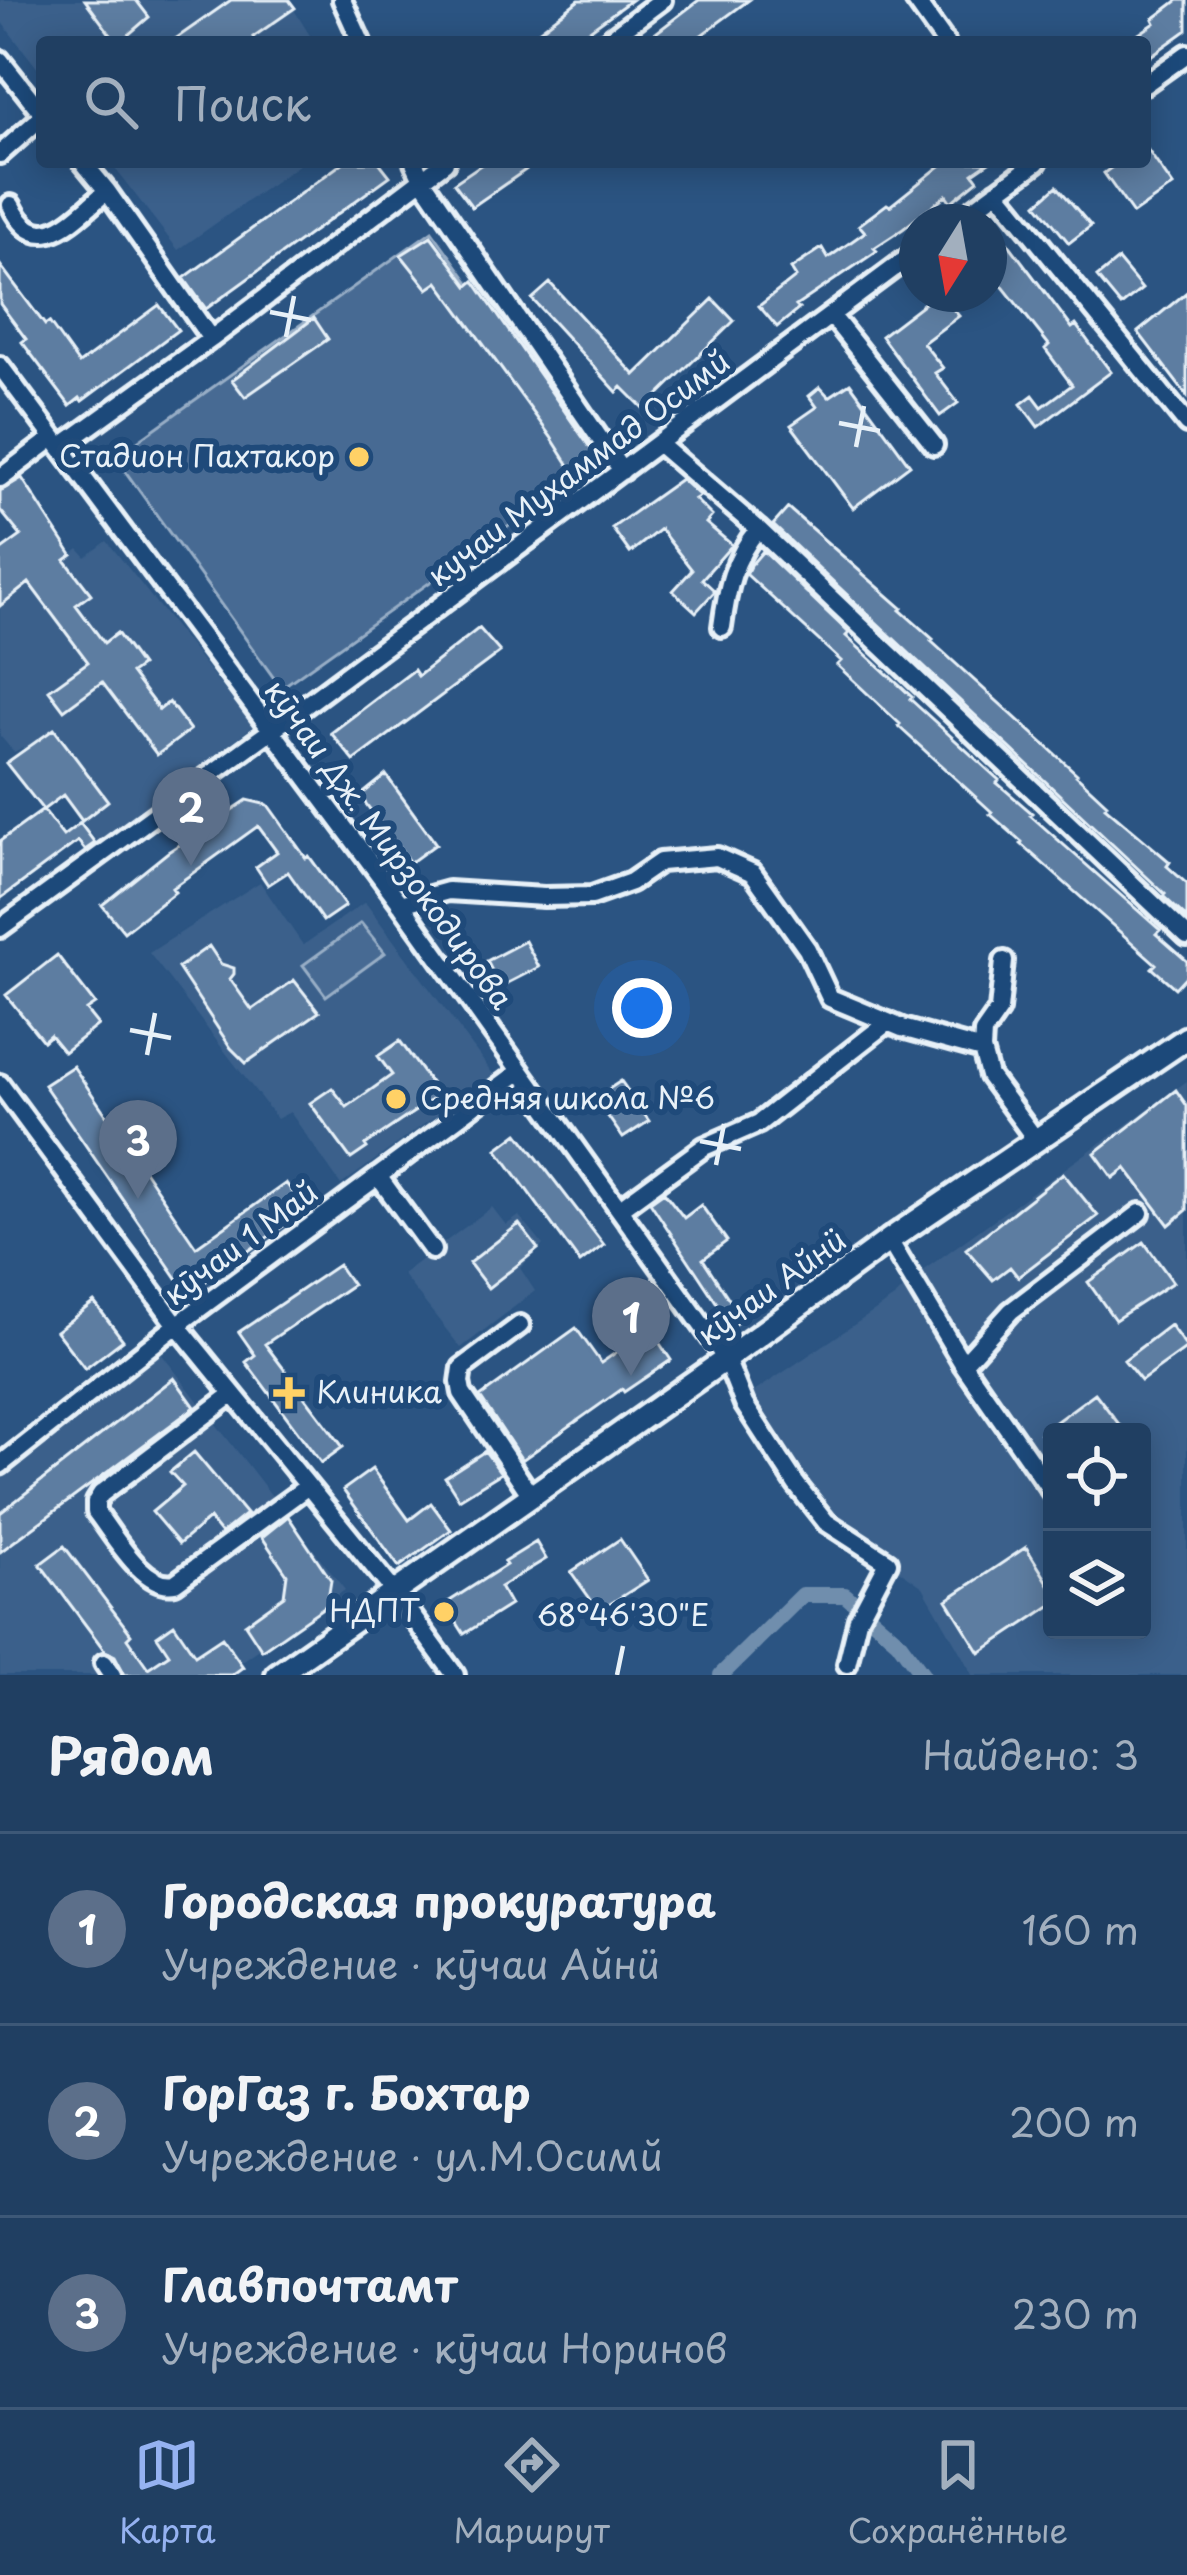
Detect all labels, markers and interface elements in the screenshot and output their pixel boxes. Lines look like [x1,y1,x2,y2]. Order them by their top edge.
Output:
search box [36,36,1151,168]
text: Поиск [174,68,311,136]
icon: search [78,69,144,135]
north arrow [899,204,1007,312]
street label: кучаи Муҳаммад Осимй [417,338,738,596]
place label: Стадион Пахтакор [59,432,335,477]
marker: Стадион Пахтакор [346,444,372,470]
street label: кӯчаи Дж. Мирзокодирова [255,669,525,1018]
pin: 2 [152,767,230,866]
your location [612,978,672,1038]
place label: Средняя школа №6 [420,1074,715,1119]
marker: Средняя школа №6 [383,1086,409,1112]
pin: 3 [99,1100,177,1199]
street label: кӯчаи 1 Май [153,1169,326,1315]
street label: кӯчаи Айнӣ [687,1216,854,1355]
pin: 1 [592,1277,670,1376]
place label: Клиника [316,1368,442,1413]
marker: Клиника [273,1377,305,1409]
map controls [1043,1423,1151,1639]
button: locate [1043,1423,1151,1531]
button: layers [1043,1531,1151,1639]
place label: НДПТ [330,1587,421,1632]
text: 68°46'30"E [537,1591,709,1636]
marker: НДПТ [431,1599,457,1625]
text: Рядом [48,1715,214,1792]
text: Найдено: 3 [922,1724,1139,1783]
text: Городская прокуратура [162,1865,716,1933]
text: 1 [78,1899,96,1958]
text: 160 m [1022,1899,1139,1958]
text: Учреждение · кӯчаи Айнӣ [162,1933,660,1992]
text: ГорГаз г. Бохтар [162,2057,531,2125]
text: 2 [73,2091,101,2150]
text: 200 m [1009,2091,1139,2150]
text: Учреждение · ул.М.Осимй [162,2125,663,2184]
text: Главпочтамт [162,2249,458,2317]
text: 3 [74,2283,100,2342]
text: 230 m [1012,2283,1139,2342]
text: Учреждение · кӯчаи Норинов [162,2317,728,2376]
tab: Карта [119,2432,216,2554]
tab: Маршрут [454,2432,610,2554]
tab: Сохранённые [847,2432,1068,2554]

